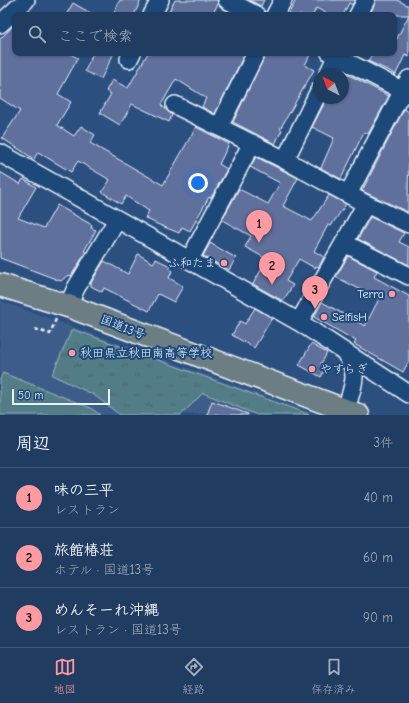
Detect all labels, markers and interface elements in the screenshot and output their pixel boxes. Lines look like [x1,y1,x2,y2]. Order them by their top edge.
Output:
search box [12,12,397,56]
icon: search [26,23,48,45]
text: ここで検索 [58,27,133,45]
north arrow [313,68,349,104]
your location [188,173,208,193]
pin: 1 [246,210,272,243]
pin: 2 [259,252,285,285]
place label: ふ和たま [168,256,216,270]
marker: ふ和たま [219,258,229,268]
pin: 3 [302,276,328,309]
place label: Terra [357,287,384,301]
marker: Terra [387,289,397,299]
place label: SelfisH [332,310,367,324]
street label: 国道13号 [99,312,147,342]
marker: SelfisH [319,312,329,322]
place label: 秋田県立秋田南高等学校 [80,346,212,360]
marker: 秋田県立秋田南高等学校 [67,348,77,358]
place label: やすらぎ [320,362,368,376]
marker: やすらぎ [307,364,317,374]
scale bar [12,387,110,406]
text: 50 m [18,389,43,402]
text: 周辺 [16,434,50,453]
text: 3件 [373,435,393,450]
text: 味の三平 [54,481,114,499]
text: 1 [26,490,32,505]
text: 40 m [364,490,393,505]
text: レストラン [54,502,120,517]
text: 旅館椿荘 [54,541,114,559]
text: 2 [26,550,32,565]
text: 60 m [363,550,393,565]
text: ホテル · 国道13号 [54,562,154,577]
text: めんそーれ沖縄 [54,601,159,619]
text: 3 [26,610,32,625]
text: 90 m [363,610,393,625]
text: レストラン · 国道13号 [54,622,182,637]
tab: 地図 [54,656,76,696]
tab: 経路 [183,656,205,696]
tab: 保存済み [312,656,356,696]

